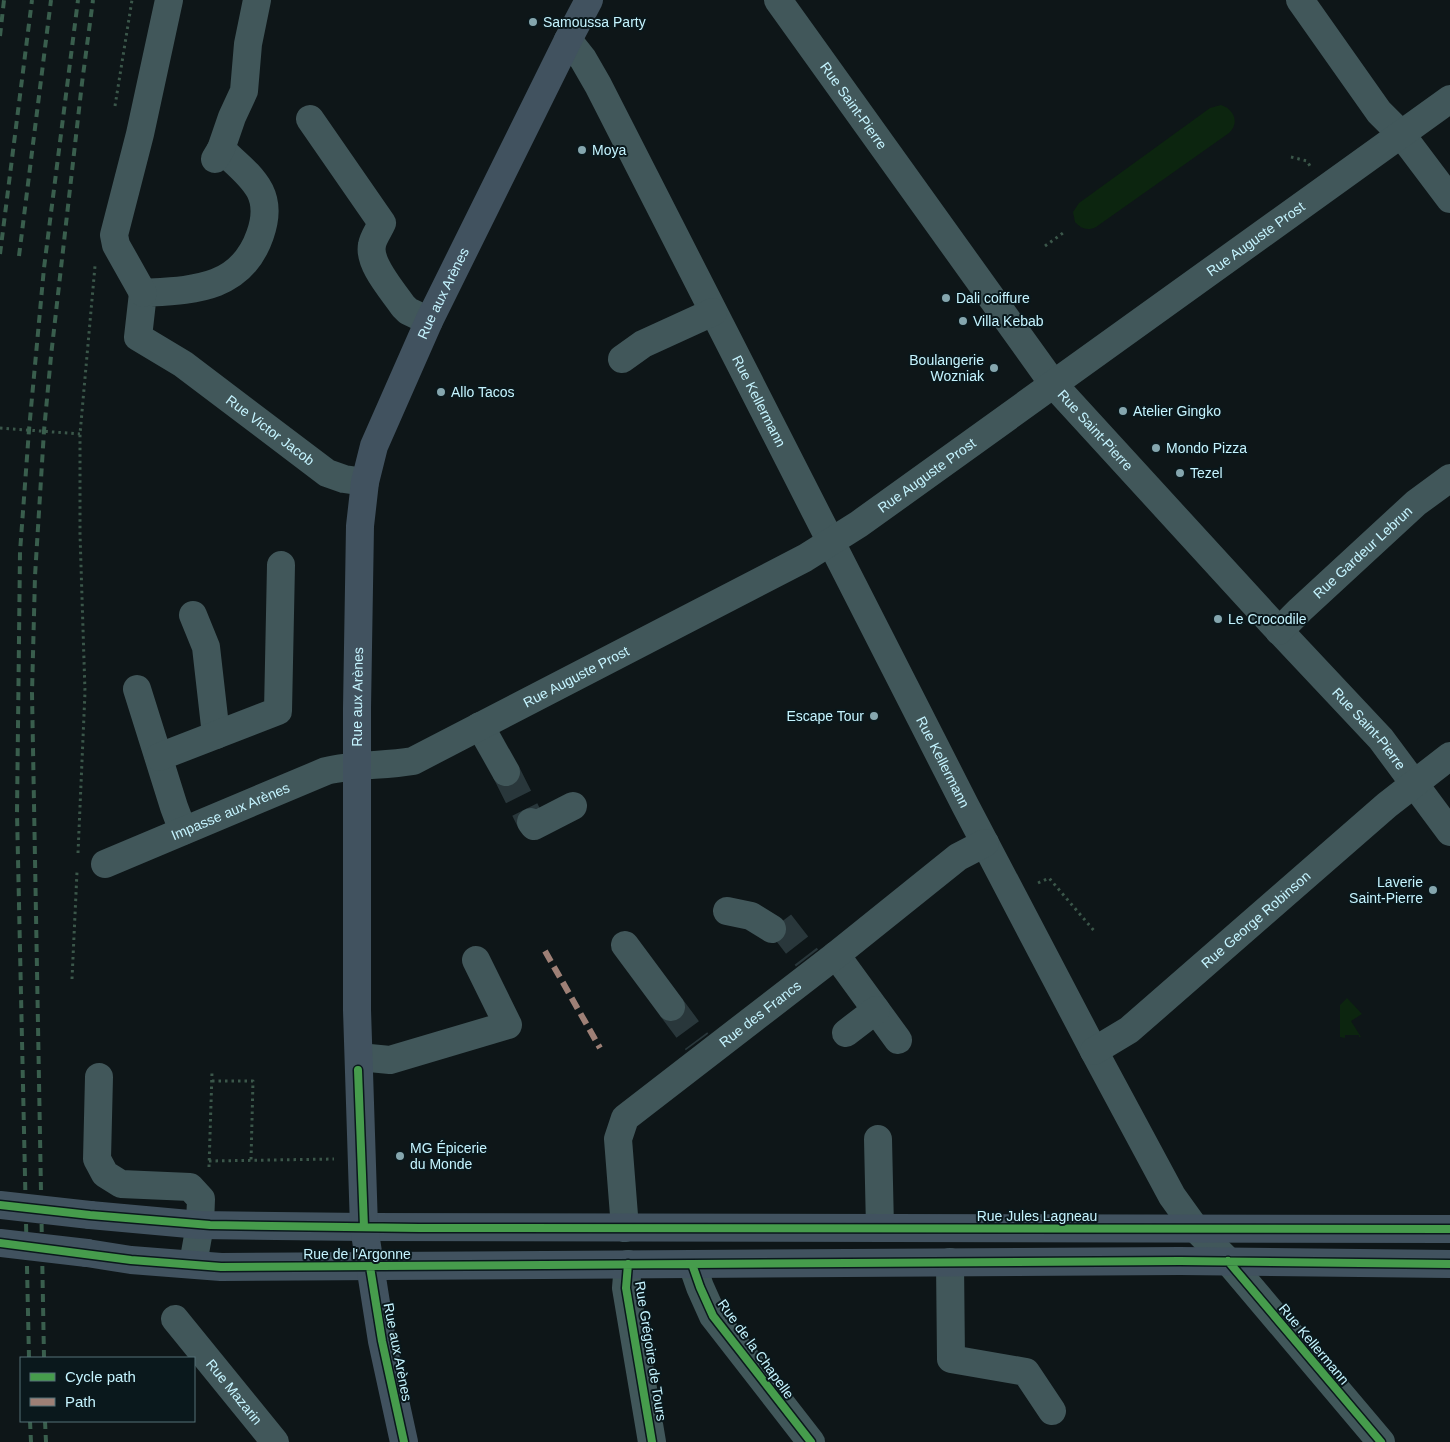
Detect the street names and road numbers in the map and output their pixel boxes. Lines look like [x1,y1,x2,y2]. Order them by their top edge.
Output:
street label: Rue Saint-Pierre [817,59,891,153]
street label: Rue Auguste Prost [1203,198,1308,280]
street label: Rue aux Arènes [414,245,472,341]
street label: Rue Kellermann [729,353,789,449]
street label: Rue Saint-Pierre [1054,387,1136,474]
street label: Rue Victor Jacob [223,392,318,469]
street label: Rue Auguste Prost [875,435,979,516]
street label: Rue Gardeur Lebrun [1310,503,1415,602]
street label: Rue Auguste Prost [520,643,632,711]
street label: Rue aux Arènes [349,647,366,747]
street label: Rue Saint-Pierre [1329,684,1409,773]
street label: Rue Kellermann [913,713,973,810]
street label: Impasse aux Arènes [169,779,292,843]
street label: Rue George Robinson [1198,868,1314,971]
street label: Rue des Francs [716,977,804,1050]
street label: Rue Jules Lagneau [977,1208,1097,1224]
street label: Rue de l'Argonne [303,1246,411,1262]
street label: Rue Grégoire de Tours [632,1280,670,1422]
street label: Rue de la Chapelle [715,1296,798,1402]
street label: Rue Kellermann [1276,1300,1352,1388]
street label: Rue aux Arènes [381,1302,415,1402]
street label: Rue Mazarin [203,1356,266,1428]

